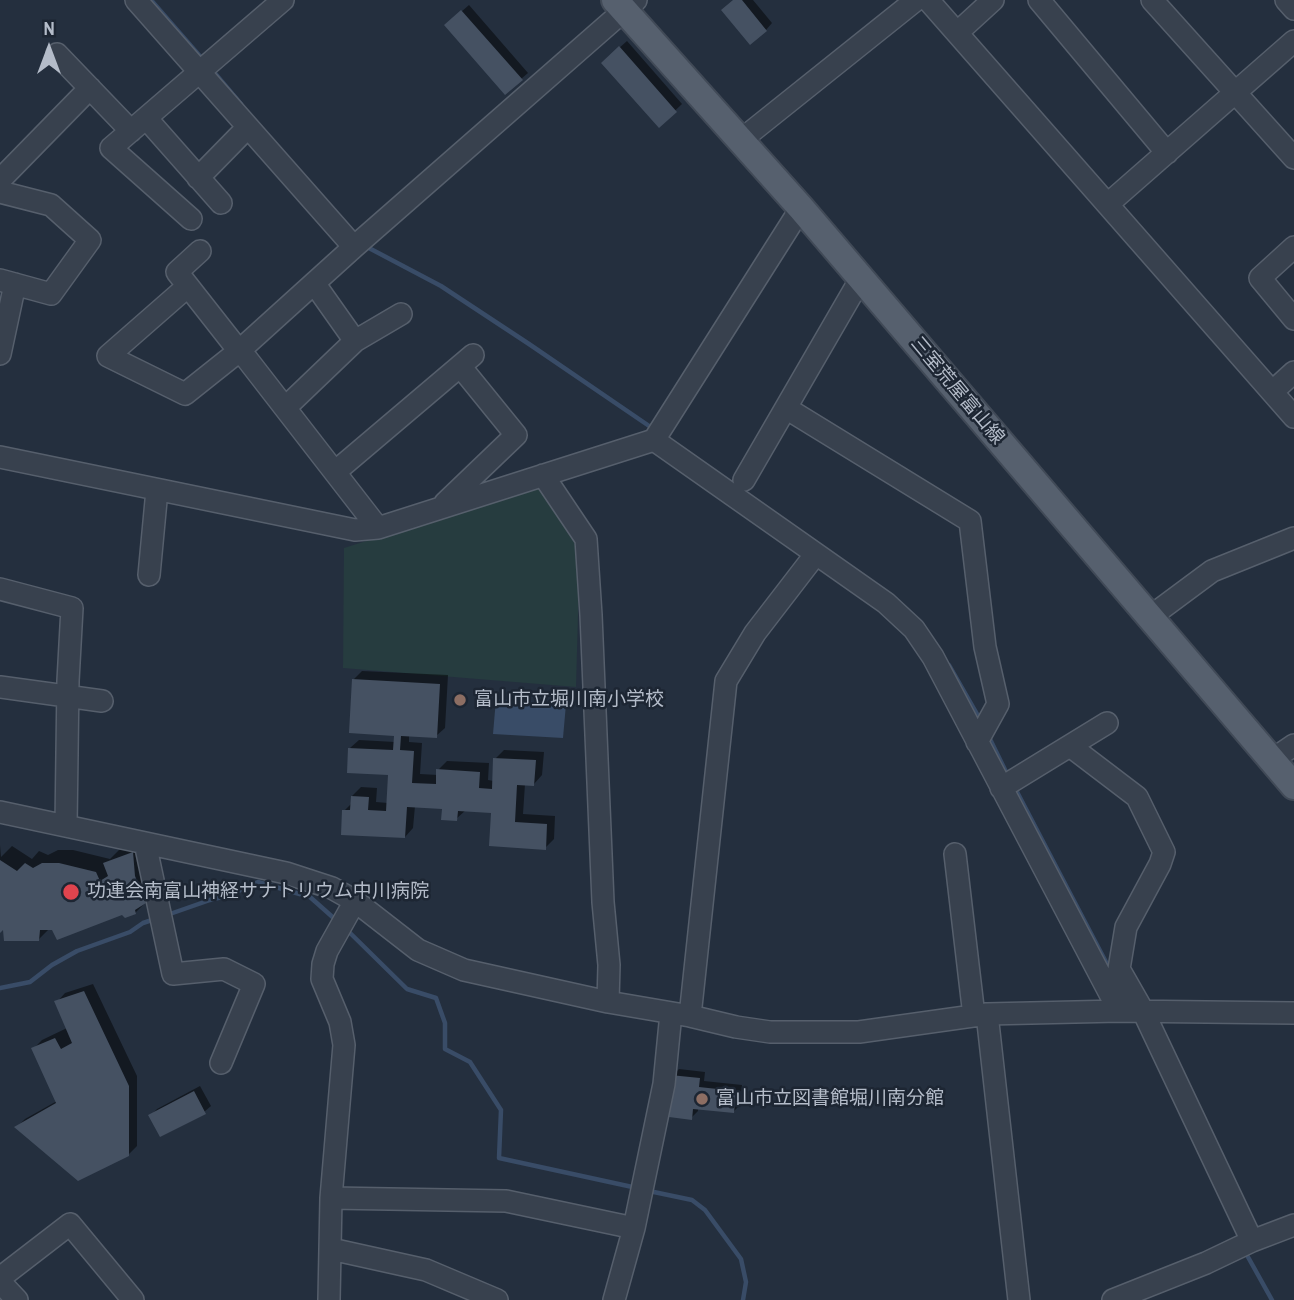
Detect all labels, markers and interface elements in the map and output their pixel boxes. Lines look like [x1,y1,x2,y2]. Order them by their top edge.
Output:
north arrow [14,14,84,84]
text: N [43,15,55,41]
street label: 三室荒屋富山線 [906,333,1008,449]
place label: 富山市立堀川南小学校 [474,689,664,711]
marker: 富山市立堀川南小学校 [452,692,468,708]
place label: 功連会南富山神経サナトリウム中川病院 [87,881,429,903]
marker: 功連会南富山神経サナトリウム中川病院 [61,882,81,902]
place label: 富山市立図書館堀川南分館 [716,1088,944,1110]
marker: 富山市立図書館堀川南分館 [694,1091,710,1107]

